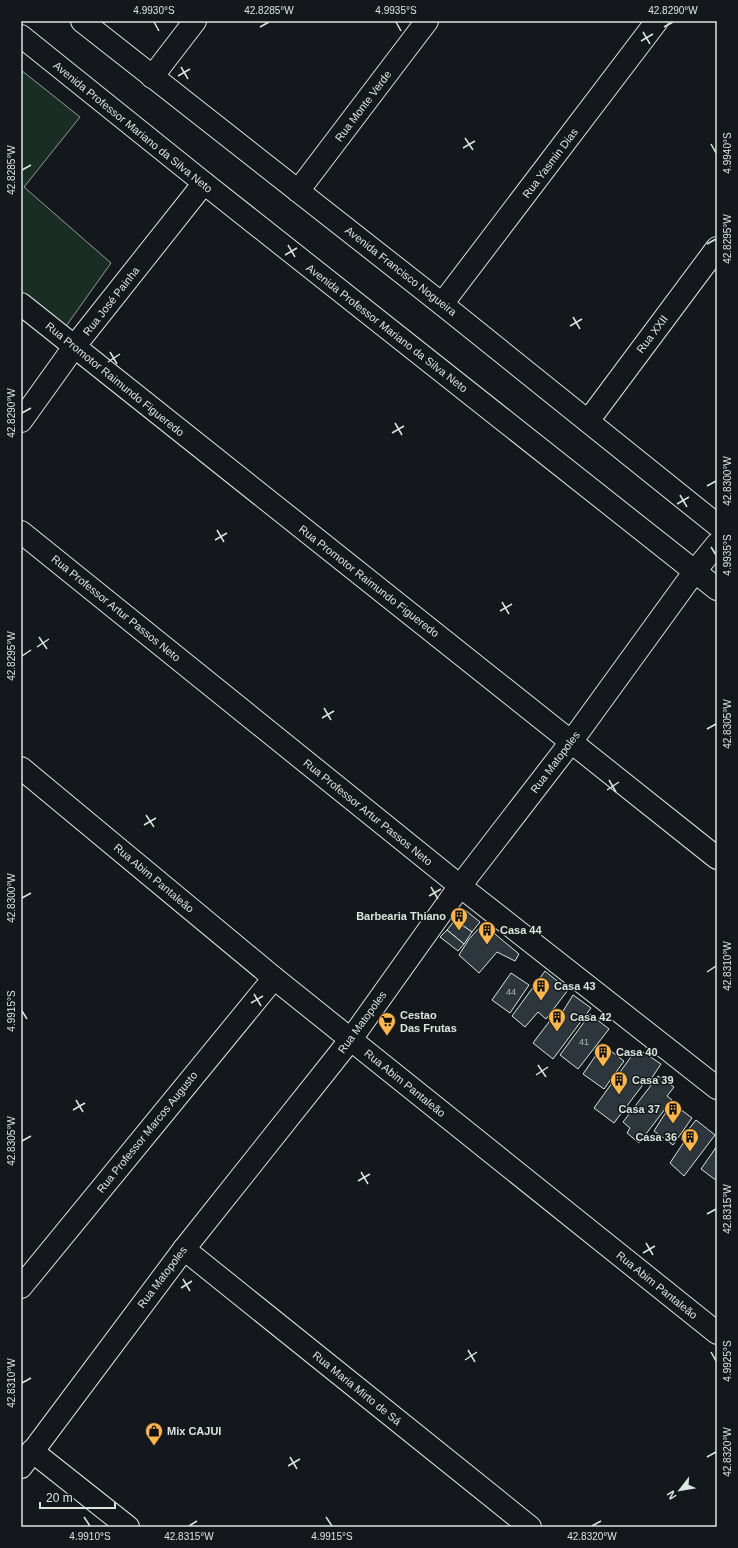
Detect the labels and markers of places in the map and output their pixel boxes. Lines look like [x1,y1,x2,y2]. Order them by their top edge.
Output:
building icon: Barbearia Thiano [449,906,469,931]
place label: Barbearia Thiano [356,910,446,922]
building icon: Casa 44 [477,920,497,945]
place label: Casa 44 [500,924,542,936]
building icon: Casa 43 [531,976,551,1001]
place label: Casa 43 [554,980,596,992]
building icon: Casa 42 [547,1007,567,1032]
place label: Cestao Das Frutas [400,1009,457,1034]
supermarket icon: Cestao Das Frutas [377,1011,397,1036]
place label: Casa 42 [570,1011,612,1023]
building icon: Casa 40 [593,1042,613,1067]
place label: Casa 40 [616,1046,658,1058]
building icon: Casa 39 [609,1070,629,1095]
place label: Casa 39 [632,1074,674,1086]
building icon: Casa 37 [663,1099,683,1124]
place label: Casa 37 [618,1103,660,1115]
building icon: Casa 36 [680,1127,700,1152]
place label: Casa 36 [635,1131,677,1143]
shop icon: Mix CAJUI [144,1421,164,1446]
place label: Mix CAJUI [167,1425,221,1437]

